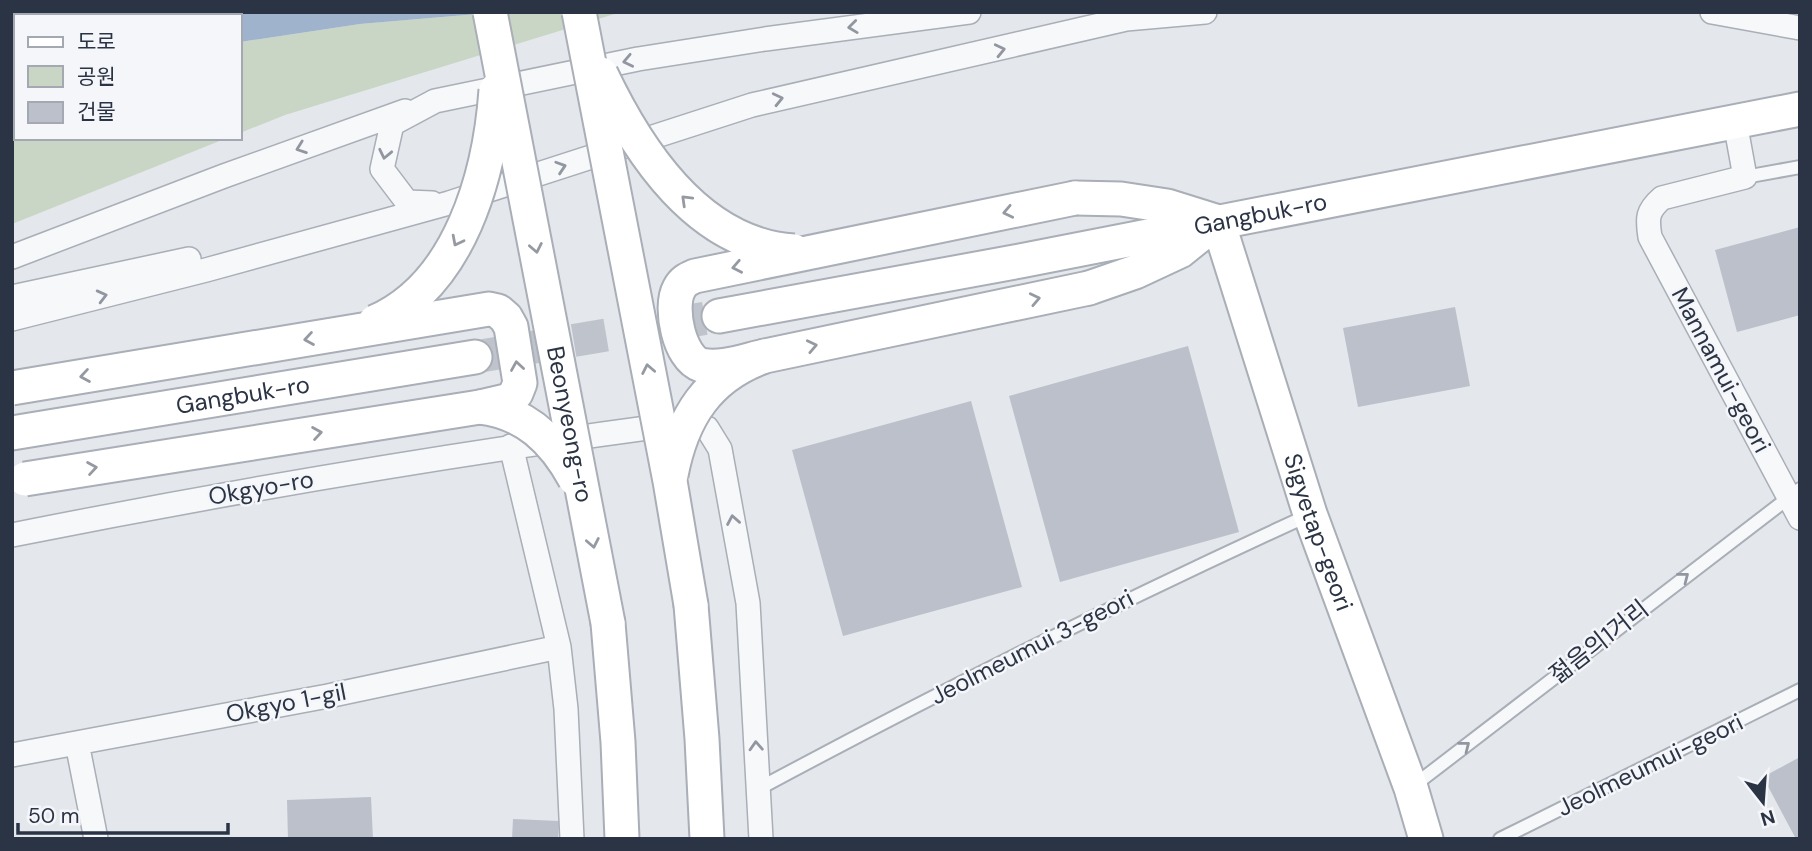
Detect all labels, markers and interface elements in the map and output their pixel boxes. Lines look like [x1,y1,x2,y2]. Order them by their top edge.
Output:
legend [14,14,242,140]
one-way arrow [847,20,858,35]
text: 도로 [77,28,116,56]
one-way arrow [994,44,1006,58]
one-way arrow [622,52,634,67]
text: 공원 [77,63,116,91]
one-way arrow [772,93,784,108]
text: 건물 [77,98,116,126]
one-way arrow [295,140,308,154]
one-way arrow [379,148,394,160]
one-way arrow [554,161,566,175]
street label: Gangbuk-ro [1191,186,1330,242]
one-way arrow [681,195,694,208]
one-way arrow [1002,204,1014,219]
one-way arrow [451,233,465,246]
one-way arrow [527,242,542,254]
one-way arrow [731,259,743,274]
street label: Mannamui-geori [1665,282,1778,458]
one-way arrow [96,290,108,304]
one-way arrow [1029,293,1041,308]
one-way arrow [303,331,315,346]
one-way arrow [806,340,818,355]
street label: Beonyeong-ro [540,343,600,505]
one-way arrow [510,360,525,372]
one-way arrow [641,363,656,375]
one-way arrow [79,368,91,383]
street label: Gangbuk-ro [174,368,312,421]
one-way arrow [311,426,323,441]
street label: Sigyetap-geori [1277,450,1360,615]
one-way arrow [86,461,98,476]
street label: Okgyo-ro [206,463,316,512]
one-way arrow [726,514,741,526]
one-way arrow [585,537,600,549]
one-way arrow [1676,572,1688,585]
street label: Jeolmeumui 3-geori [925,582,1139,711]
street label: 젊음의1거리 [1543,593,1655,690]
street label: Okgyo 1-gil [223,676,349,729]
street label: Jeolmeumui-geori [1552,706,1748,823]
one-way arrow [749,740,764,751]
one-way arrow [1457,741,1470,754]
north arrow [1728,767,1798,837]
scale bar [18,792,228,836]
text: 50 m [28,802,79,830]
text: N [1758,804,1778,832]

